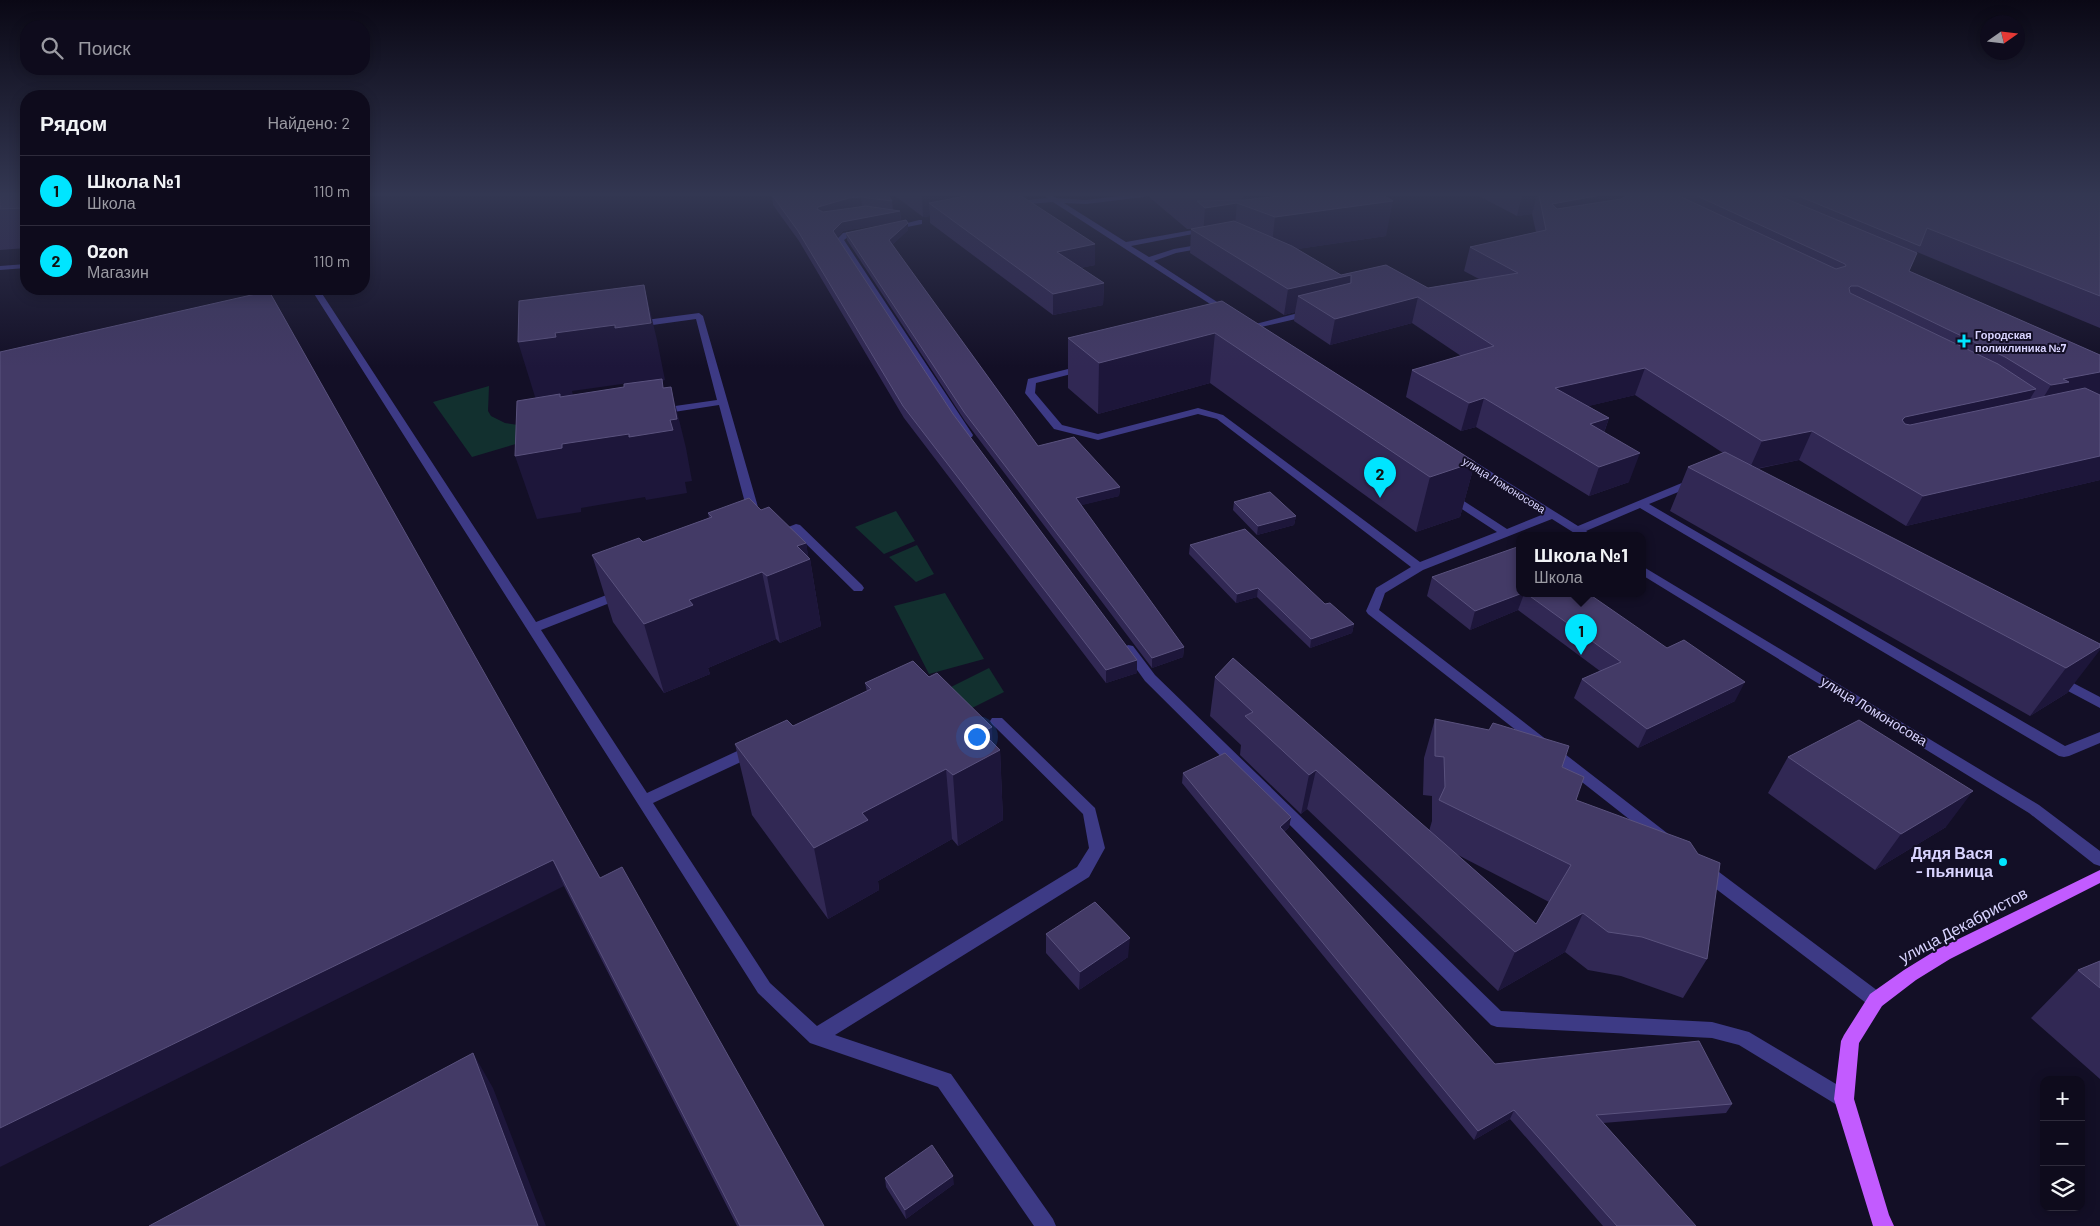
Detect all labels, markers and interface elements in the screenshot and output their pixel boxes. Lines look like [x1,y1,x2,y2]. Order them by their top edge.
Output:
north arrow [1980,15,2025,60]
search box [20,20,370,75]
icon: search [38,34,66,62]
text: Поиск [78,36,131,59]
text: Рядом [40,110,107,135]
text: Найдено: 2 [267,113,350,132]
text: Школа №1 [87,169,181,192]
text: 1 [53,181,59,200]
text: 110 m [313,181,350,200]
text: Школа [87,193,136,212]
text: Ozon [87,239,129,262]
text: 2 [52,251,60,270]
text: 110 m [313,251,350,270]
text: Магазин [87,262,149,281]
place label: Городская поликлиника №7 [1975,328,2067,354]
marker: Городская поликлиника №7 [1957,334,1971,348]
street label: улица Ломоносова [1460,454,1549,516]
pin: 2 [1364,457,1396,498]
popup [1516,532,1646,597]
text: Школа №1 [1534,543,1628,566]
text: Школа [1534,567,1583,586]
pin: 1 [1565,614,1597,655]
street label: улица Ломоносова [1818,672,1931,749]
your location [964,724,990,750]
place label: Дядя Вася - пьяница [1911,843,1993,880]
marker: Дядя Вася - пьяница [1997,856,2009,868]
street label: улица Декабристов [1895,883,2030,966]
map controls [2040,1076,2085,1211]
button: + [2040,1076,2085,1121]
button: − [2040,1121,2085,1166]
button: layers [2040,1166,2085,1211]

